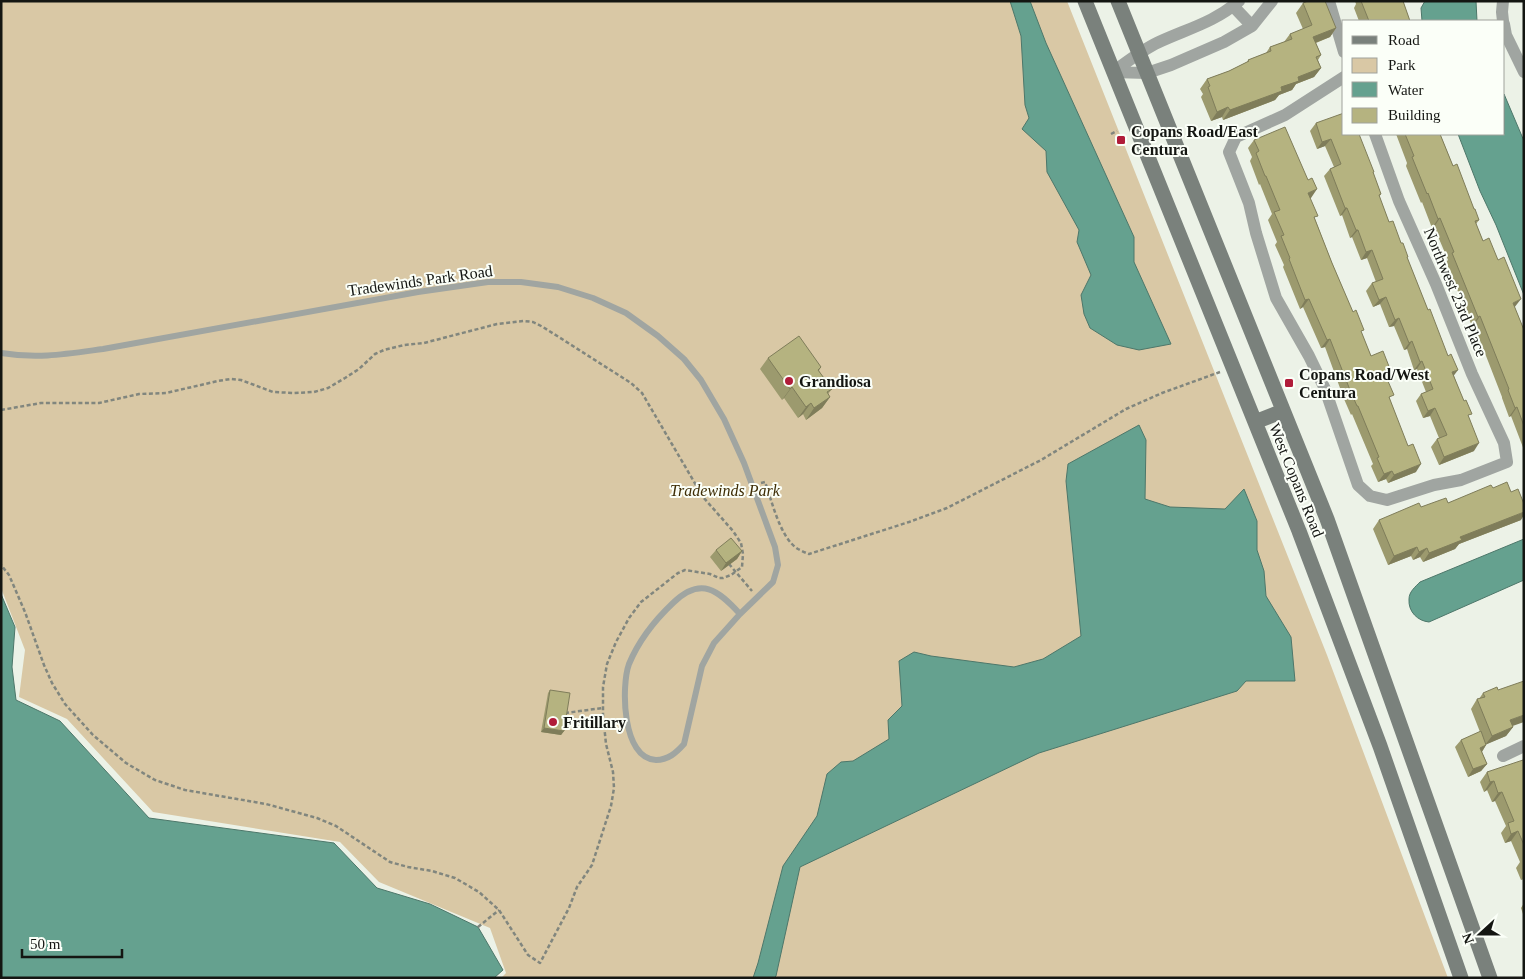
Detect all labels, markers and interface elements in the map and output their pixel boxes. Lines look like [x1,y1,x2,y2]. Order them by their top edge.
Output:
legend [1342,20,1505,135]
text: Road [1388,32,1420,48]
text: Park [1388,57,1416,73]
text: Water [1388,82,1423,98]
text: Building [1388,107,1441,123]
place label: Copans Road/East Centura [1131,123,1258,158]
marker: Copans Road/East Centura [1115,134,1127,146]
street label: Northwest 23rd Place [1421,225,1490,359]
street label: Tradewinds Park Road [347,262,494,299]
place label: Copans Road/West Centura [1299,366,1430,401]
place label: Grandiosa [799,373,871,390]
marker: Grandiosa [783,375,795,387]
marker: Copans Road/West Centura [1283,377,1295,389]
street label: West Copans Road [1265,421,1327,540]
park label: Tradewinds Park [670,482,781,499]
place label: Fritillary [563,714,626,732]
marker: Fritillary [547,716,559,728]
north arrow [1455,909,1505,959]
scale bar [22,926,122,958]
text: N [1460,931,1477,946]
text: 50 m [30,936,61,952]

